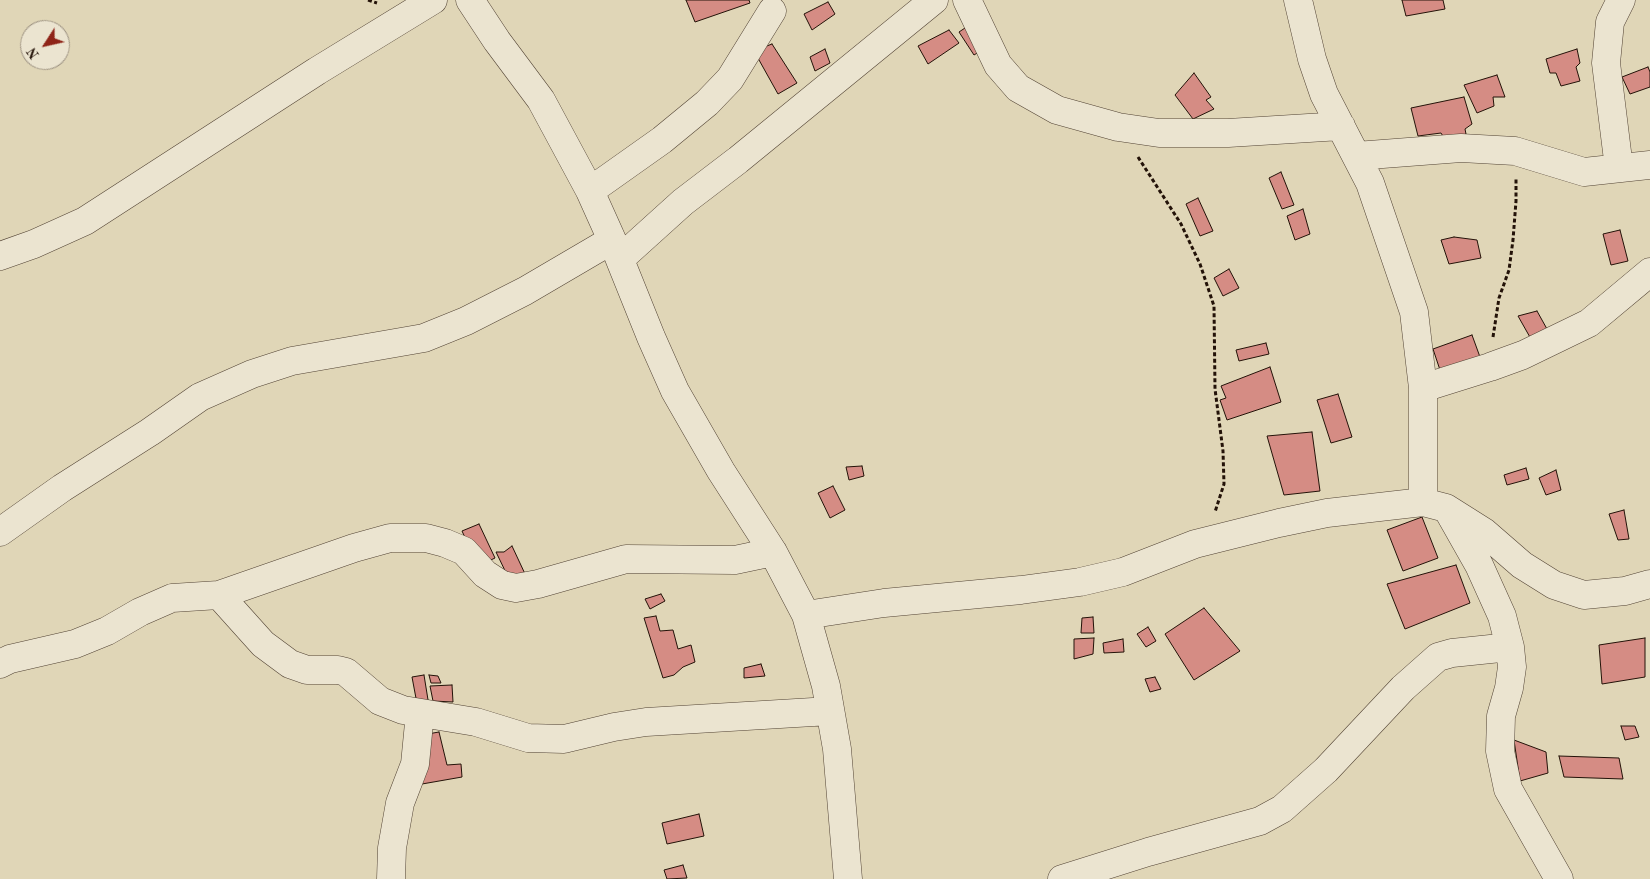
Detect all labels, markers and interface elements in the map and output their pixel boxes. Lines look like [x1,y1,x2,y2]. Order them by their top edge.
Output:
north arrow [20,20,70,70]
text: N [25,45,42,61]

